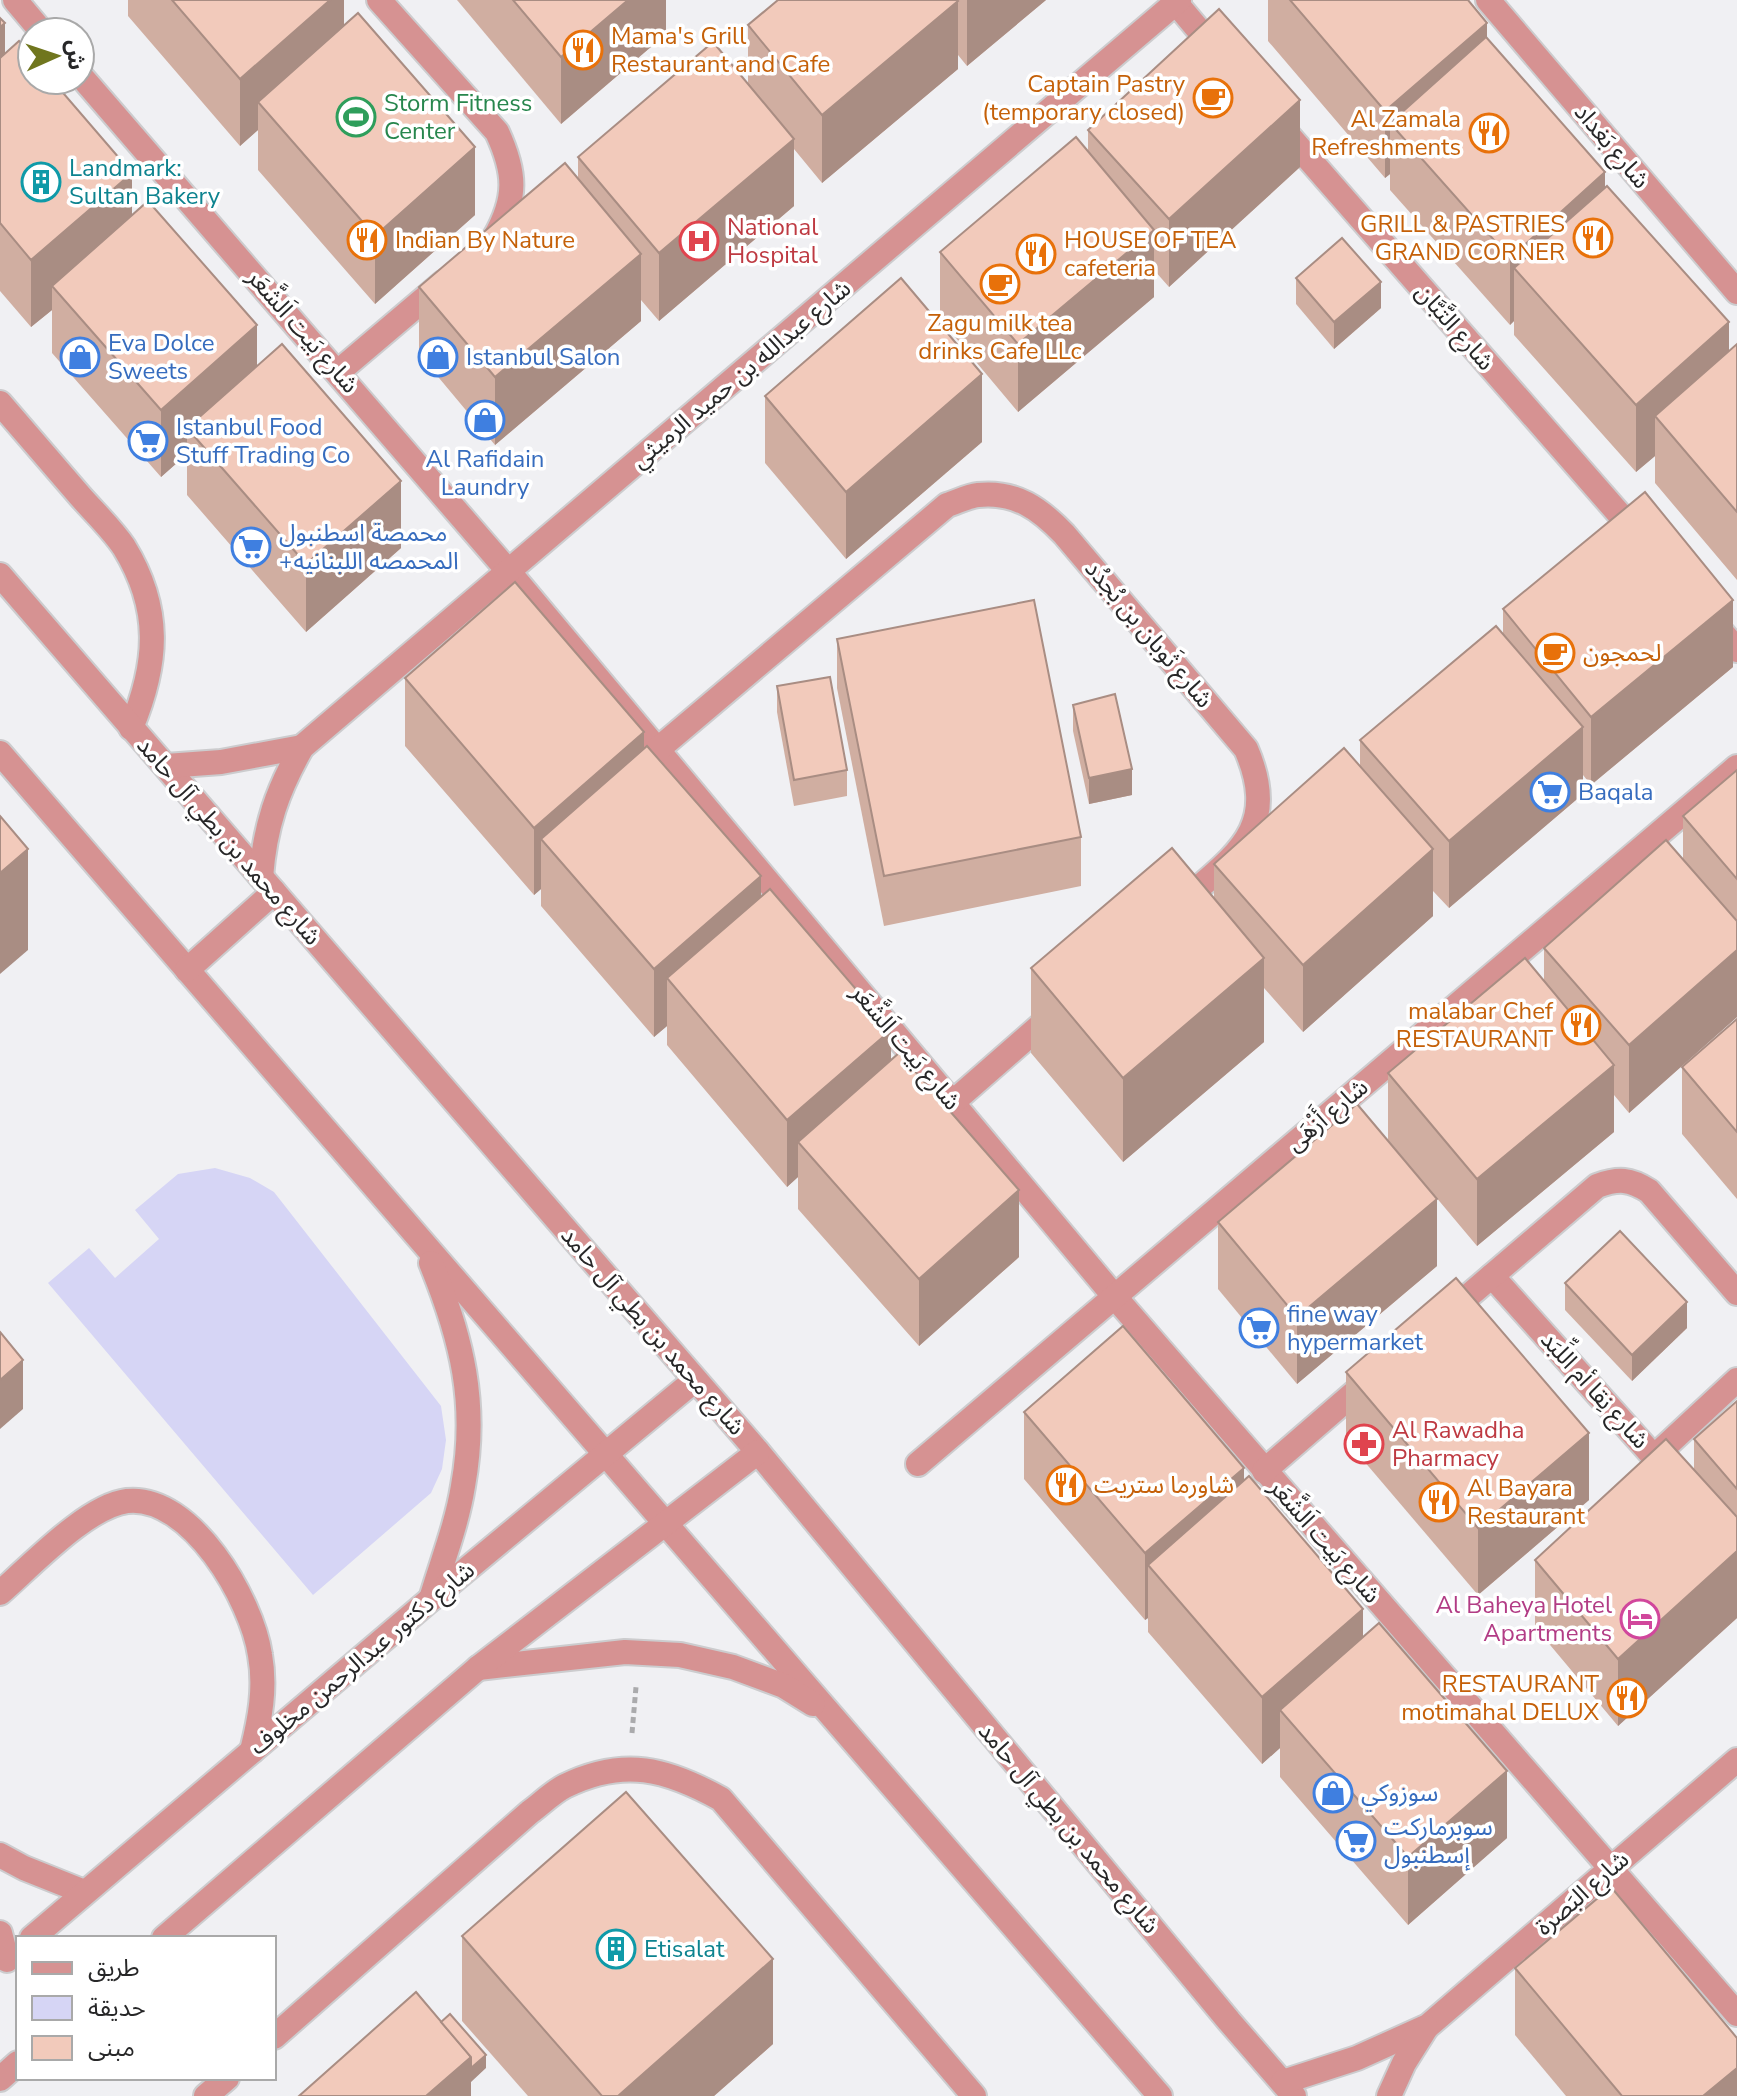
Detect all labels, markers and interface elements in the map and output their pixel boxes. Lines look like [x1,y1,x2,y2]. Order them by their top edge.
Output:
north arrow [16,16,96,96]
place label: Mama's Grill Restaurant and Cafe [611,20,830,80]
restaurant icon: Mama's Grill Restaurant and Cafe [562,29,604,71]
text: ش [59,39,91,71]
place label: Captain Pastry (temporary closed) [982,68,1186,128]
cafe icon: Captain Pastry (temporary closed) [1192,77,1234,119]
place label: Storm Fitness Center [384,87,532,147]
sports icon: Storm Fitness Center [335,96,377,138]
street label: شارع بَغداد [1566,97,1657,196]
place label: Al Zamala Refreshments [1311,103,1461,163]
restaurant icon: Al Zamala Refreshments [1468,112,1510,154]
place label: Landmark: Sultan Bakery [69,152,221,212]
building icon: Landmark: Sultan Bakery [20,161,62,203]
place label: GRILL & PASTRIES GRAND CORNER [1360,208,1565,268]
place label: National Hospital [727,211,818,271]
restaurant icon: GRILL & PASTRIES GRAND CORNER [1572,217,1614,259]
restaurant icon: Indian By Nature [346,219,388,261]
hospital icon: National Hospital [678,220,720,262]
place label: Indian By Nature [395,224,575,256]
place label: HOUSE OF TEA cafeteria [1064,224,1237,284]
restaurant icon: HOUSE OF TEA cafeteria [1015,233,1057,275]
street label: شارع بَيت اَلشَّعَر [239,259,368,401]
cafe icon: Zagu milk tea drinks Cafe LLc [979,263,1021,305]
street label: شارع عبدالله بن حميد الرميثي [624,272,859,477]
street label: شارع التَّبَّان [1408,277,1502,378]
place label: Zagu milk tea drinks Cafe LLc [918,307,1082,367]
place label: Eva Dolce Sweets [108,327,215,387]
shop icon: Eva Dolce Sweets [59,336,101,378]
shop icon: Istanbul Salon [417,336,459,378]
place label: Istanbul Salon [466,341,621,373]
shop icon: Al Rafidain Laundry [464,399,506,441]
place label: Istanbul Food Stuff Trading Co [176,411,350,471]
supermarket icon: Istanbul Food Stuff Trading Co [127,420,169,462]
place label: Al Rafidain Laundry [426,443,544,503]
place label: محمصة اسطنبول +المحمصه اللبنانيه [279,517,459,577]
supermarket icon: محمصة اسطنبول +المحمصه اللبنانيه [230,526,272,568]
street label: شارع ثَوبان بن بُجدُد [1077,553,1220,715]
cafe icon: لحمجون [1534,632,1576,674]
place label: لحمجون [1583,637,1661,669]
street label: شارع محمد بن بطي آل حامد [128,730,328,954]
supermarket icon: Baqala [1529,771,1571,813]
place label: Baqala [1578,776,1653,808]
street label: شارع بَيت اَلشَّعَر [842,974,971,1117]
place label: malabar Chef RESTAURANT [1396,995,1554,1055]
restaurant icon: malabar Chef RESTAURANT [1560,1004,1602,1046]
street label: شارع أَزْهَى [1277,1068,1375,1159]
street label: شارع محمد بن بطي آل حامد [552,1220,752,1444]
place label: fine way hypermarket [1287,1298,1424,1358]
supermarket icon: fine way hypermarket [1238,1307,1280,1349]
street label: شارع نِقا أم اللِّبَد [1532,1320,1661,1457]
place label: Al Rawadha Pharmacy [1392,1414,1524,1474]
pharmacy icon: Al Rawadha Pharmacy [1343,1423,1385,1465]
restaurant icon: شاورما ستريت [1045,1464,1087,1506]
place label: شاورما ستريت [1094,1469,1234,1501]
street label: شارع بَيت اَلشَّعَر [1261,1469,1390,1611]
place label: Al Bayara Restaurant [1467,1472,1585,1532]
restaurant icon: Al Bayara Restaurant [1418,1481,1460,1523]
street label: شارع دكتور عبدالرحمن مخلوف [243,1554,482,1763]
place label: Al Baheya Hotel Apartments [1435,1589,1612,1649]
hotel icon: Al Baheya Hotel Apartments [1619,1598,1661,1640]
place label: RESTAURANT motimahal DELUX [1401,1668,1600,1728]
restaurant icon: RESTAURANT motimahal DELUX [1606,1677,1648,1719]
street label: شارع محمد بن بطي آل حامد [969,1716,1167,1942]
shop icon: سوزوكي [1312,1772,1354,1814]
place label: سوزوكي [1361,1777,1438,1812]
place label: سوبرماركت إسطنبول [1384,1811,1493,1871]
supermarket icon: سوبرماركت إسطنبول [1335,1820,1377,1862]
street label: شارع البَصرة [1528,1843,1636,1943]
building icon: Etisalat [595,1928,637,1970]
place label: Etisalat [644,1933,725,1965]
legend [16,1936,276,2080]
text: طريق [88,1952,140,1984]
text: حديقة [88,1992,146,2024]
text: مبنى [88,2032,135,2064]

